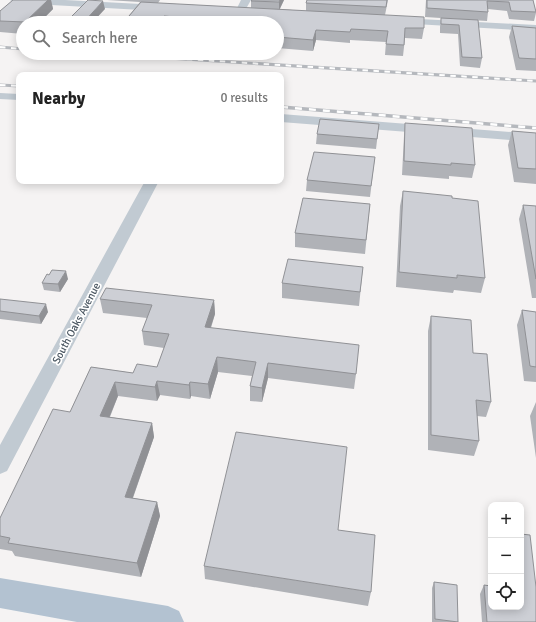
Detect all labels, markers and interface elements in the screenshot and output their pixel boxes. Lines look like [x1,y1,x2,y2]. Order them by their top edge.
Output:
search box [16,16,284,60]
icon: search [30,27,52,49]
text: Search here [62,29,138,47]
text: Nearby [32,88,85,109]
text: 0 results [220,90,268,106]
street label: South Oaks Avenue [50,280,103,366]
map controls [488,502,524,610]
button: + [488,502,524,538]
button: − [488,538,524,574]
button: locate [488,574,524,610]

